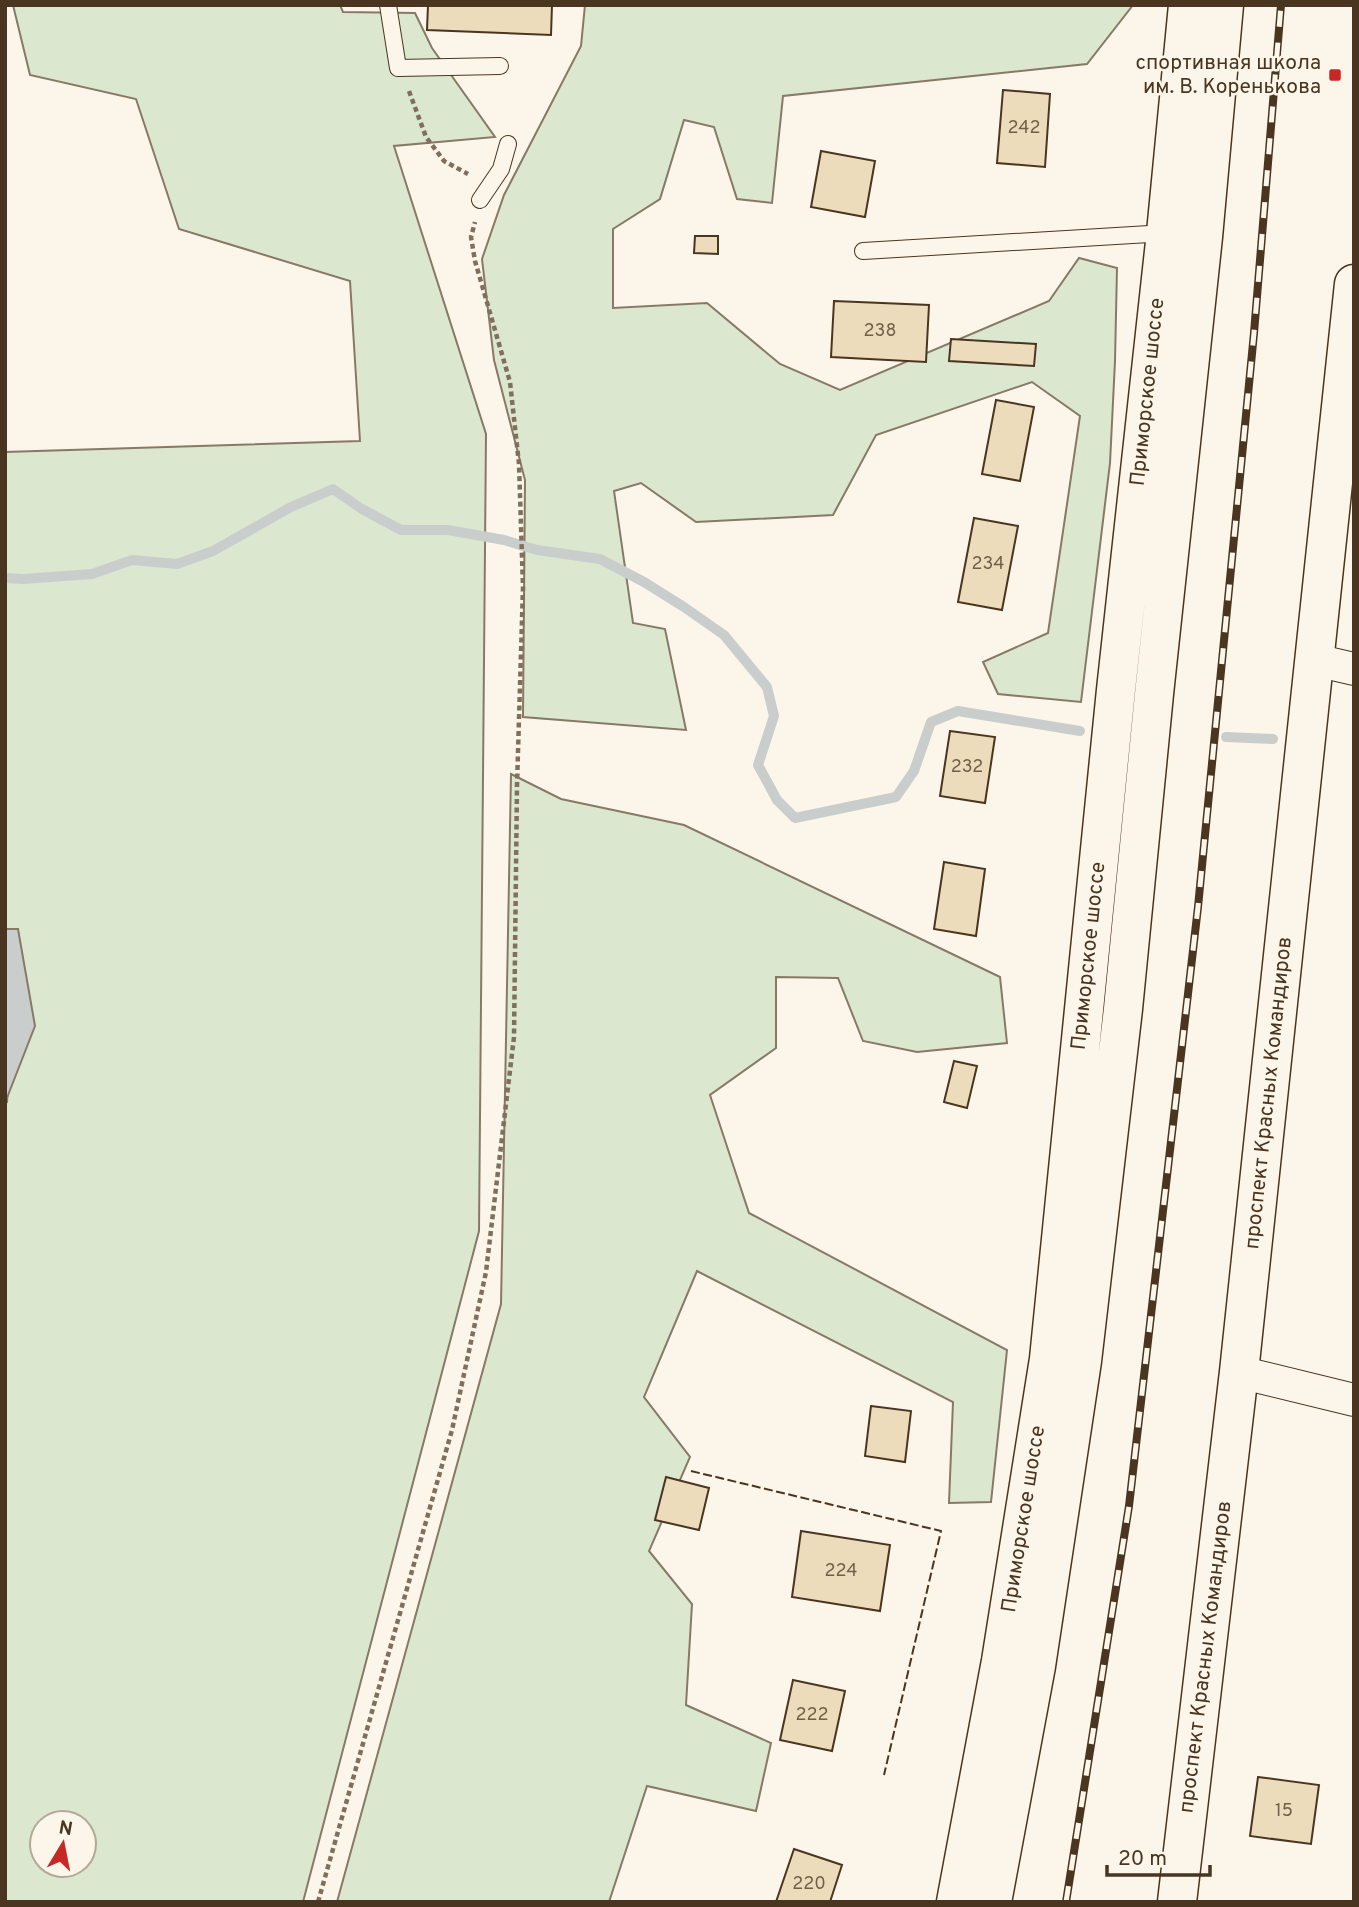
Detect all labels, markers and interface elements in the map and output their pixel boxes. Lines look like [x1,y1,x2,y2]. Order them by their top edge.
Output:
place label: спортивная школа им. В. Коренькова [1135,50,1321,101]
marker: спортивная школа им. В. Коренькова [1327,67,1343,83]
house number: 242 [1007,117,1041,140]
street label: Приморское шоссе [1125,297,1171,487]
house number: 238 [864,320,896,343]
house number: 234 [971,553,1005,576]
house number: 232 [951,756,983,779]
street label: Приморское шоссе [1066,861,1112,1051]
street label: проспект Красных Командиров [1239,935,1299,1251]
street label: Приморское шоссе [996,1424,1052,1614]
street label: проспект Красных Командиров [1173,1499,1239,1815]
house number: 224 [824,1560,858,1583]
house number: 222 [795,1704,829,1727]
house number: 15 [1275,1800,1293,1823]
north arrow [28,1809,98,1879]
text: N [57,1816,74,1842]
scale bar [1107,1834,1210,1878]
text: 20 m [1118,1846,1167,1873]
house number: 220 [792,1873,826,1896]

